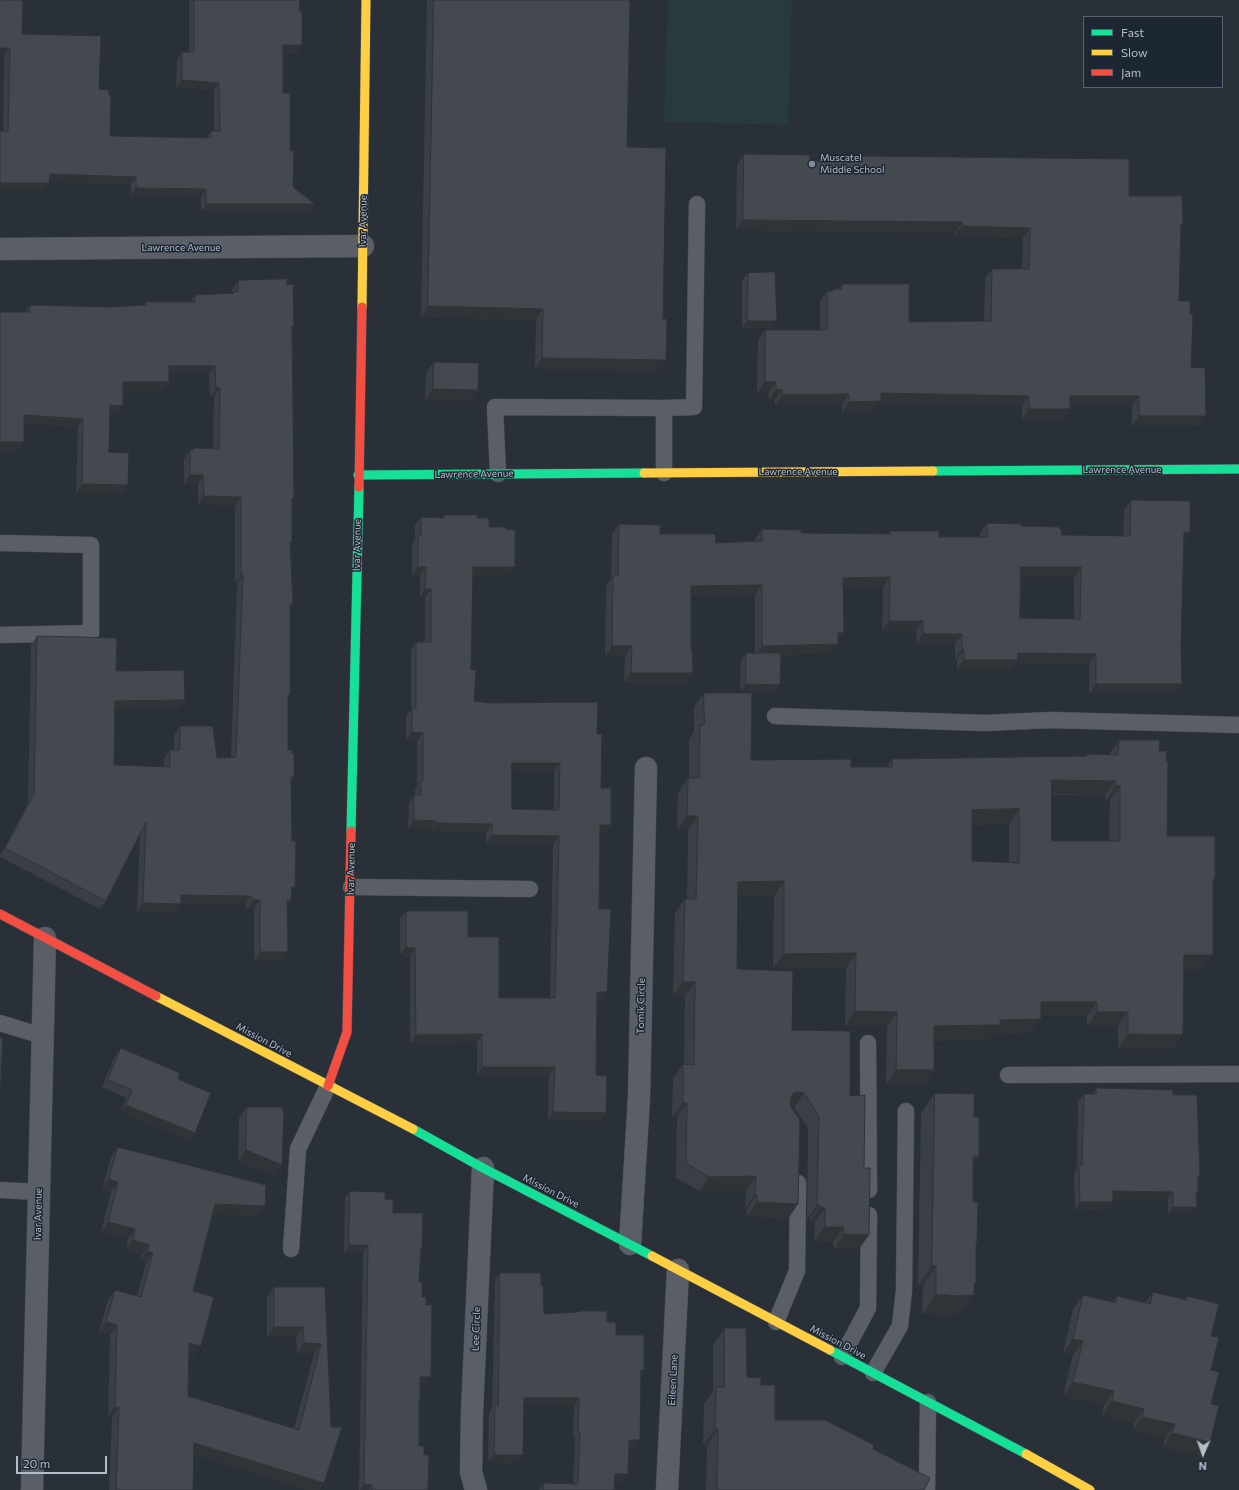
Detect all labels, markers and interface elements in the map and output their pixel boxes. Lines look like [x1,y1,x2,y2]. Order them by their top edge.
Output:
legend [1083,16,1223,88]
text: Fast [1121,25,1144,39]
text: Slow [1121,45,1148,59]
text: Jam [1121,65,1141,79]
place label: Muscatel Middle School [820,152,884,176]
marker: Muscatel Middle School [807,159,817,169]
street label: Ivar Avenue [357,195,369,247]
street label: Lawrence Avenue [141,242,221,254]
street label: Lawrence Avenue [1082,464,1162,476]
street label: Lawrence Avenue [758,466,838,478]
street label: Lawrence Avenue [434,467,514,481]
street label: Ivar Avenue [351,519,363,571]
street label: Ivar Avenue [345,843,357,895]
street label: Tomik Circle [635,978,647,1034]
street label: Mission Drive [234,1020,294,1060]
street label: Mission Drive [521,1172,581,1210]
street label: Ivar Avenue [32,1188,44,1240]
street label: Lee Circle [469,1307,483,1351]
street label: Mission Drive [808,1322,868,1362]
street label: Eileen Lane [666,1354,680,1406]
north arrow [1183,1434,1223,1474]
scale bar [18,1448,109,1474]
text: 20 m [23,1456,50,1470]
text: N [1198,1460,1207,1473]

